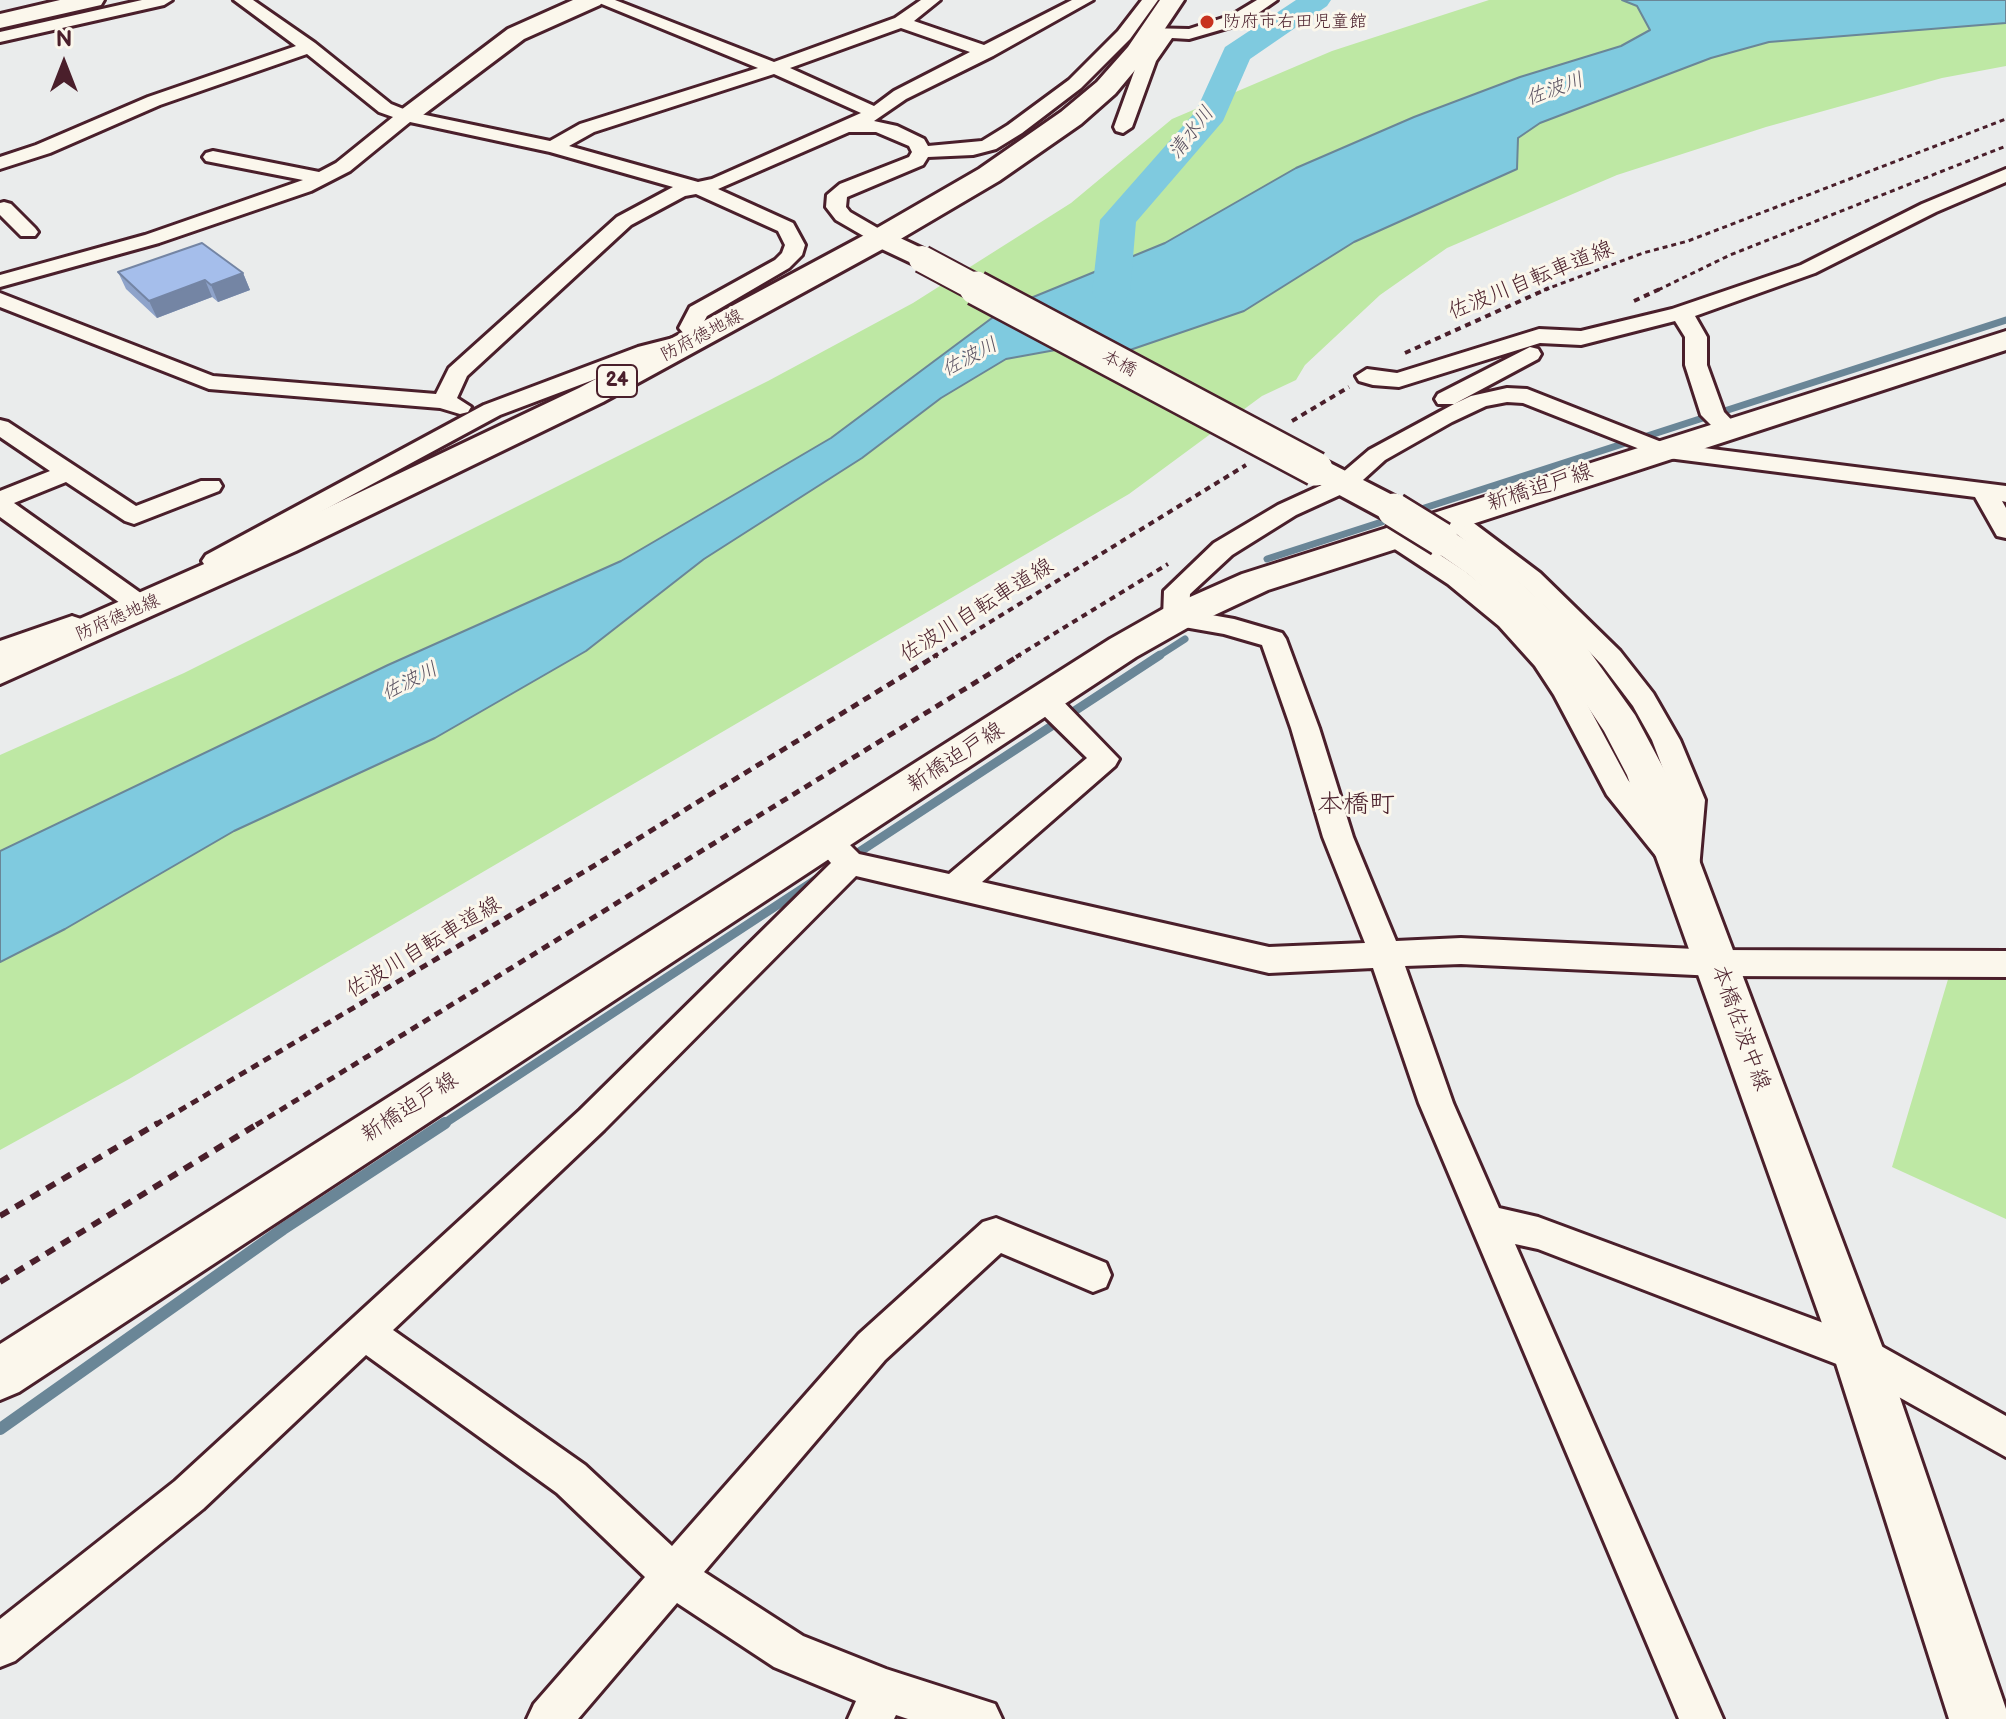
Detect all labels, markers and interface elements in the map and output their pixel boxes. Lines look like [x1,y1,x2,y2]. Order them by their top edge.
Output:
place label: 防府市右田児童館 [1223,11,1367,33]
marker: 防府市右田児童館 [1198,13,1216,31]
north arrow [24,24,104,104]
text: N [56,26,72,53]
water label: 佐波川 [1523,68,1587,112]
water label: 清水川 [1164,102,1220,164]
street label: 佐波川自転車道線 [1444,236,1618,326]
street label: 防府徳地線 [657,305,747,367]
water label: 佐波川 [938,333,1002,383]
street label: 本橋 [1098,346,1140,382]
road number: 24 [597,365,637,397]
street label: 新橋迫戸線 [1484,458,1596,518]
street label: 佐波川自転車道線 [895,553,1059,669]
street label: 防府徳地線 [72,590,164,646]
water label: 佐波川 [378,658,442,706]
street label: 新橋迫戸線 [903,717,1009,799]
district label: 本橋町 [1317,789,1395,821]
street label: 佐波川自転車道線 [342,891,506,1005]
street label: 本橋佐波中線 [1705,961,1775,1095]
street label: 新橋迫戸線 [357,1067,463,1149]

